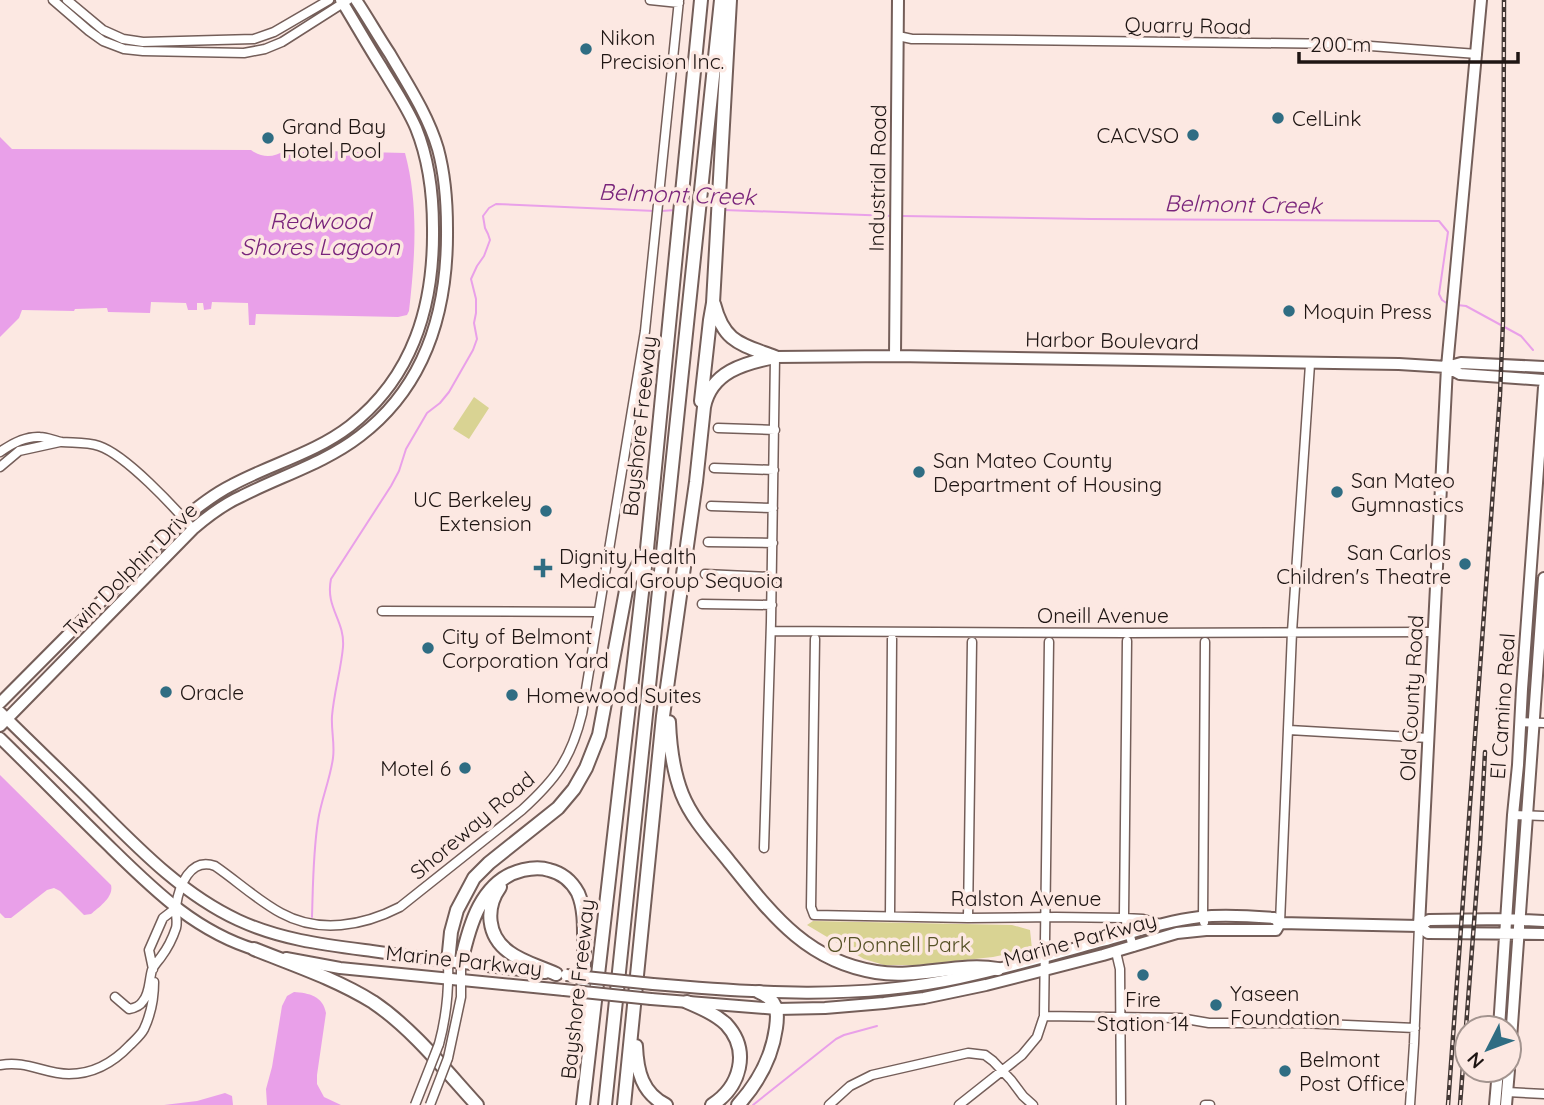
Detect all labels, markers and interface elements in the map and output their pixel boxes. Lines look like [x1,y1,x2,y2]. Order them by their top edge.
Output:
street label: Quarry Road [1124,11,1252,39]
scale bar [1299,21,1518,65]
place label: Nikon Precision Inc. [600,24,724,74]
text: 200 m [1310,31,1372,57]
marker: Nikon Precision Inc. [578,41,594,57]
street label: Industrial Road [863,104,891,252]
place label: CelLink [1292,105,1361,131]
marker: CelLink [1270,110,1286,126]
place label: Grand Bay Hotel Pool [282,113,386,163]
place label: CACVSO [1096,122,1179,148]
marker: CACVSO [1185,127,1201,143]
marker: Grand Bay Hotel Pool [260,130,276,146]
water label: Belmont Creek [598,177,758,211]
water label: Belmont Creek [1164,188,1324,220]
water label: Redwood Shores Lagoon [240,206,400,261]
place label: Moquin Press [1303,298,1432,324]
marker: Moquin Press [1281,303,1297,319]
street label: Harbor Boulevard [1025,325,1199,355]
street label: Bayshore Freeway [617,334,661,518]
place label: San Mateo County Department of Housing [933,447,1162,497]
marker: San Mateo County Department of Housing [911,464,927,480]
place label: San Mateo Gymnastics [1351,467,1464,517]
marker: San Mateo Gymnastics [1329,484,1345,500]
place label: UC Berkeley Extension [413,486,532,536]
street label: Twin Dolphin Drive [58,497,202,641]
marker: UC Berkeley Extension [538,503,554,519]
place label: San Carlos Children's Theatre [1276,539,1451,589]
place label: Dignity Health Medical Group Sequoia [559,543,783,593]
marker: San Carlos Children's Theatre [1457,556,1473,572]
marker: Dignity Health Medical Group Sequoia [533,558,553,578]
street label: Oneill Avenue [1037,602,1169,628]
street label: Old County Road [1394,614,1428,782]
place label: City of Belmont Corporation Yard [442,623,609,673]
street label: El Camino Real [1484,632,1520,780]
marker: City of Belmont Corporation Yard [420,640,436,656]
place label: Oracle [180,679,244,705]
place label: Homewood Suites [526,682,701,708]
marker: Oracle [158,684,174,700]
marker: Homewood Suites [504,687,520,703]
place label: Motel 6 [380,755,451,781]
marker: Motel 6 [457,760,473,776]
street label: Shoreway Road [405,765,539,885]
street label: Ralston Avenue [951,885,1101,911]
street label: Bayshore Freeway [555,897,599,1081]
street label: Marine Parkway [1001,906,1159,972]
park label: O'Donnell Park [827,931,971,957]
street label: Marine Parkway [384,939,544,981]
marker: Fire Station 14 [1135,967,1151,983]
place label: Yaseen Foundation [1230,980,1340,1030]
place label: Fire Station 14 [1097,986,1189,1036]
marker: Yaseen Foundation [1208,997,1224,1013]
north arrow [1453,1014,1523,1084]
place label: Belmont Post Office [1299,1046,1405,1096]
text: N [1462,1047,1489,1074]
marker: Belmont Post Office [1277,1063,1293,1079]

